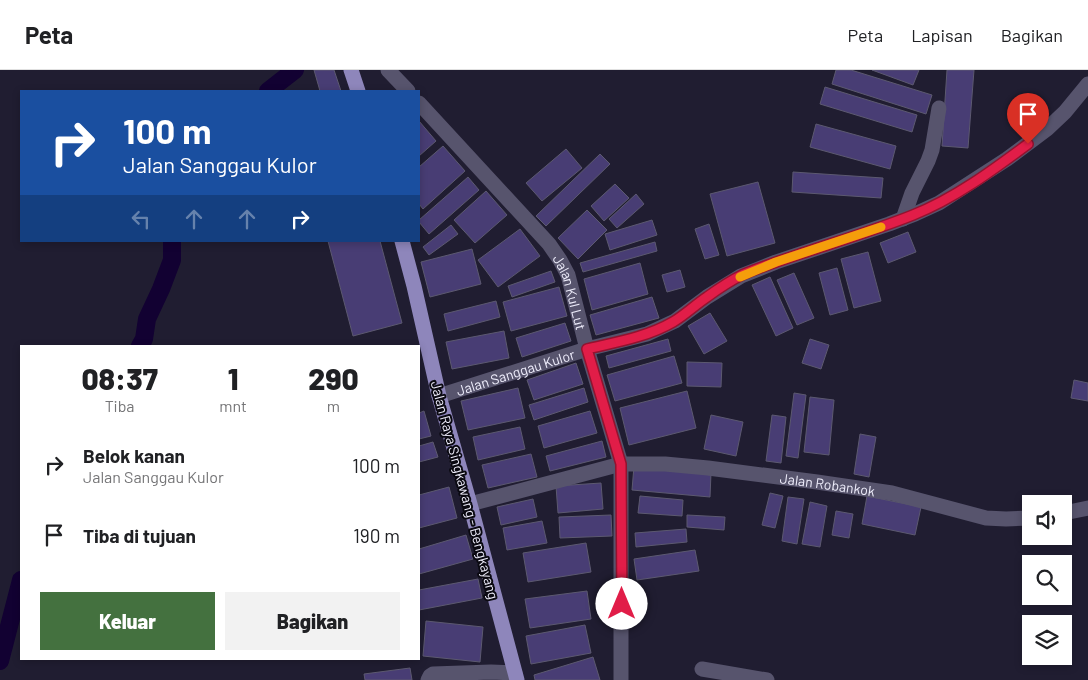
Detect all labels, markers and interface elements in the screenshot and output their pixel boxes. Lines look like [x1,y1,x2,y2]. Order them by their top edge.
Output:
text: Peta [25,20,73,49]
text: Peta [848,24,883,46]
text: Lapisan [911,24,973,46]
text: Bagikan [1001,24,1063,46]
pin [1007,93,1049,144]
icon: arrive [1014,100,1042,128]
text: 100 m [123,109,212,151]
icon: right [40,110,105,175]
text: Jalan Sanggau Kulor [123,151,317,177]
icon: left [127,205,155,233]
icon: ahead [180,205,208,233]
icon: ahead [233,205,261,233]
icon: right [286,205,314,233]
street label: Jalan Kul Lut [550,251,590,331]
street label: Jalan Sanggau Kulor [454,345,577,399]
text: 08:37 [81,360,158,396]
text: 1 [228,360,238,396]
text: 290 [308,360,359,396]
street label: Jalan Raya Singkawang - Bengkayang [428,379,502,601]
text: Tiba [105,396,135,415]
text: mnt [219,396,247,415]
text: m [327,396,340,415]
text: Belok kanan [83,444,185,467]
icon: right [40,451,68,479]
text: 100 m [352,454,400,477]
text: Jalan Sanggau Kulor [83,467,224,486]
street label: Jalan Robankok [779,469,876,499]
map controls [1022,495,1072,665]
button: sound [1022,495,1072,545]
icon: arrive [40,521,68,549]
text: Tiba di tujuan [83,524,196,547]
text: 190 m [353,524,400,547]
button: search [1022,555,1072,605]
position arrow [595,577,647,629]
button: Keluar [40,592,215,650]
button: Bagikan [225,592,400,650]
button: layers [1022,615,1072,665]

